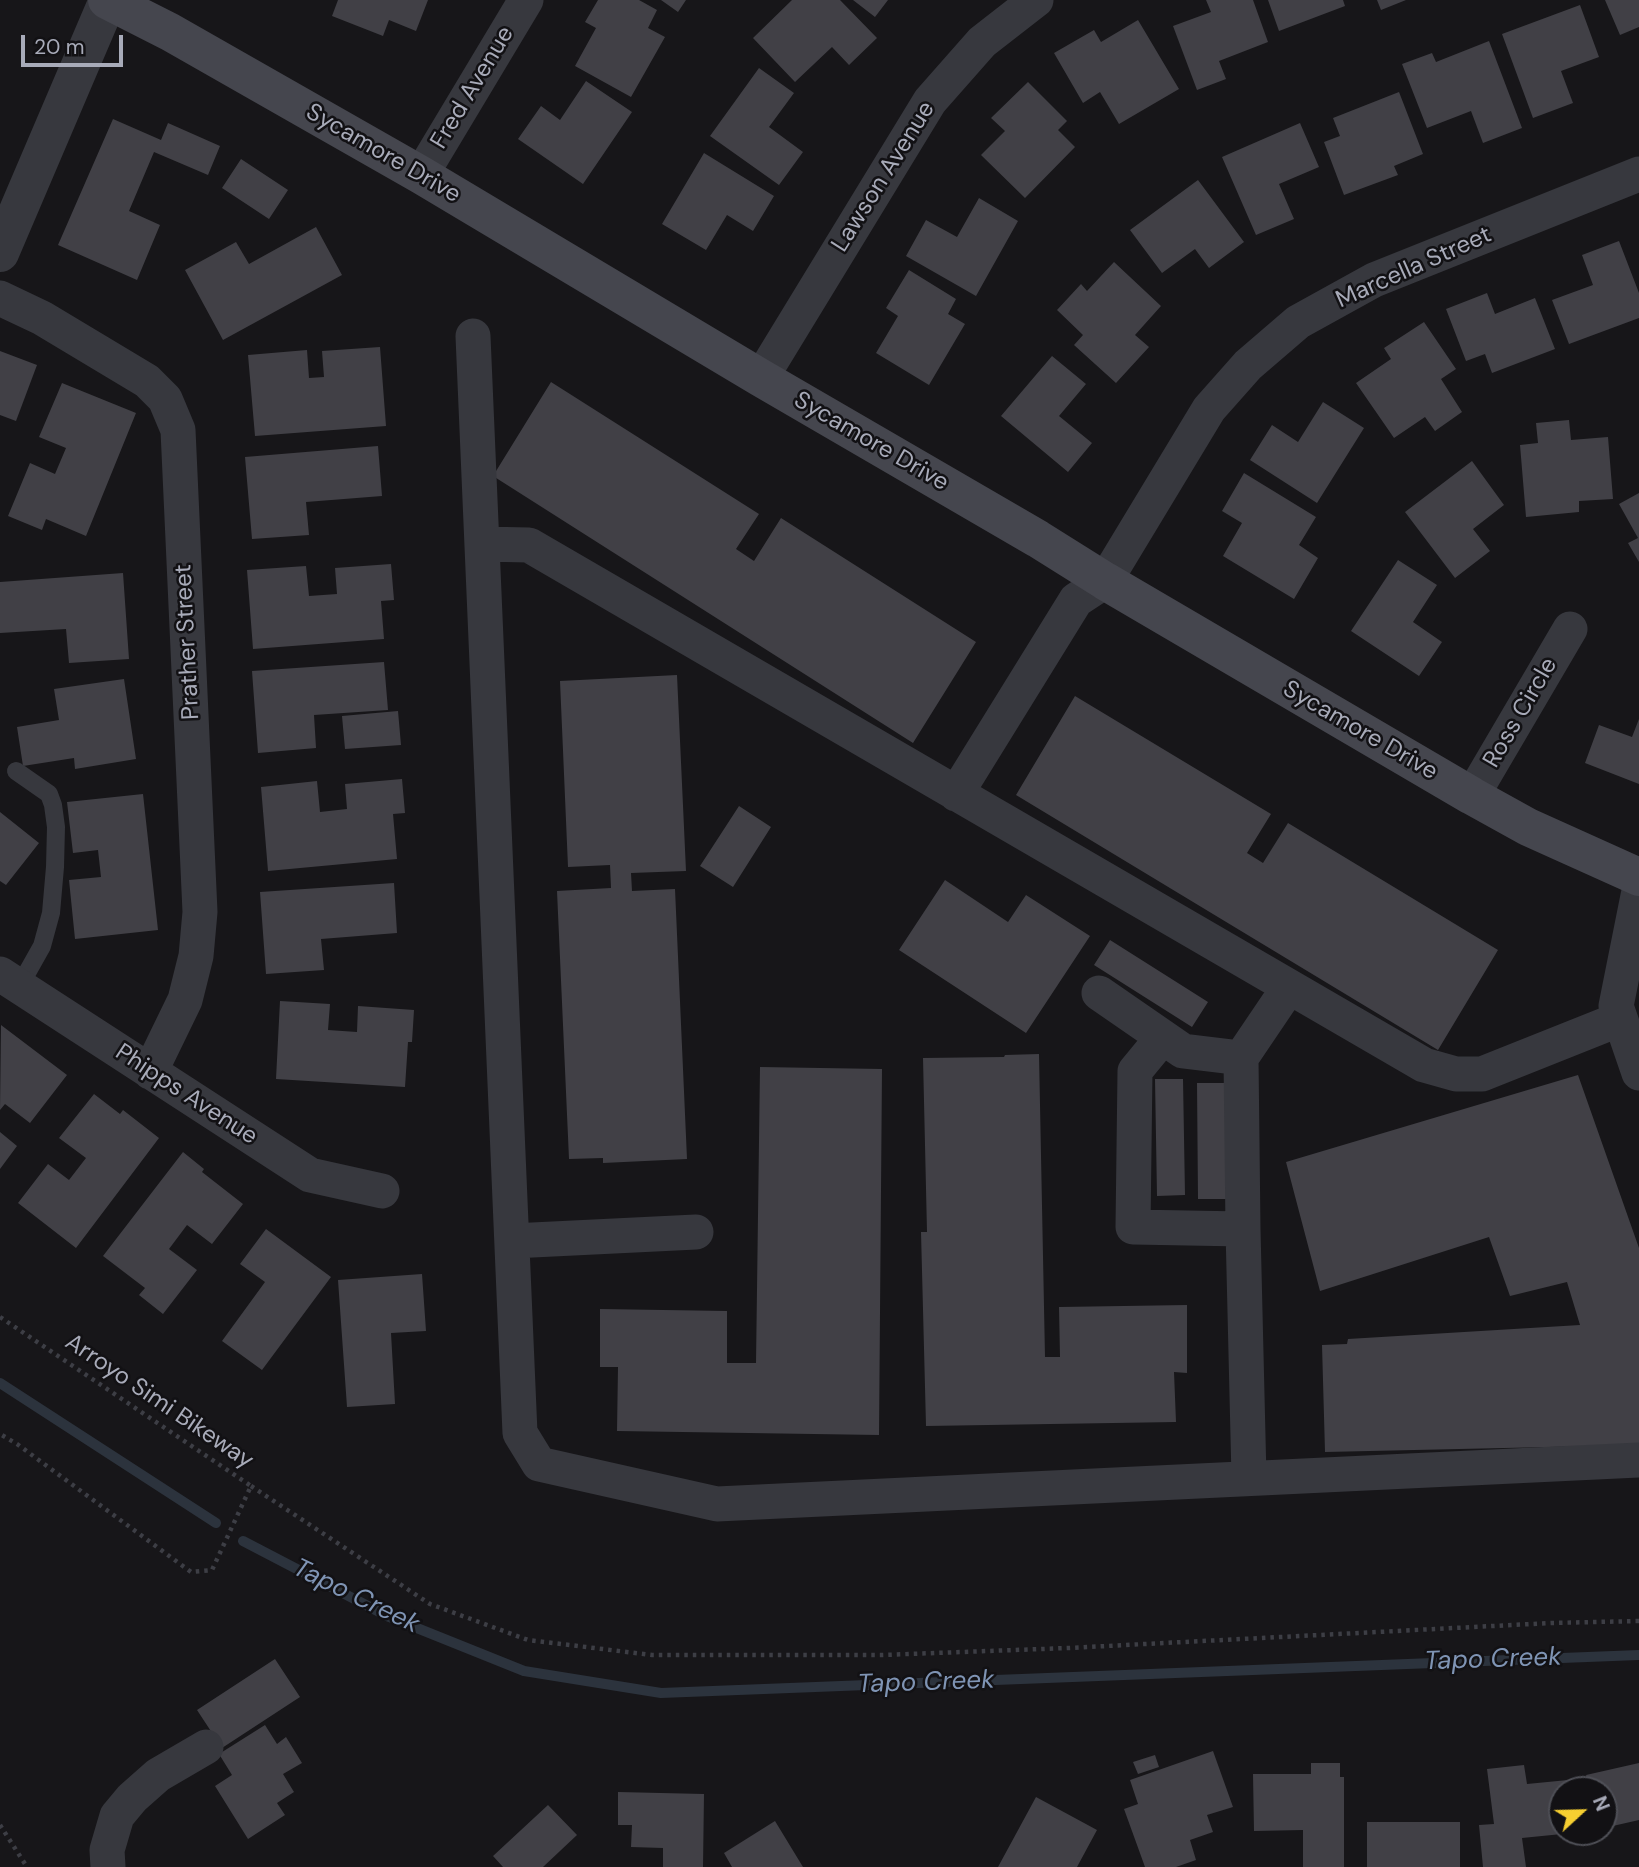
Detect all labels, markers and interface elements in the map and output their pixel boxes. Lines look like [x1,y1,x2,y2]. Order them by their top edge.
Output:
scale bar [24,21,126,65]
street label: Fred Avenue [425,21,521,155]
text: 20 m [34,33,85,61]
street label: Lawson Avenue [826,97,942,257]
street label: Sycamore Drive [301,98,465,210]
street label: Marcella Street [1332,221,1496,315]
street label: Sycamore Drive [789,386,953,498]
street label: Prather Street [170,564,206,720]
street label: Ross Circle [1478,653,1564,773]
street label: Sycamore Drive [1278,675,1442,787]
street label: Phipps Avenue [110,1038,262,1152]
street label: Arroyo Simi Bikeway [59,1328,259,1476]
water label: Tapo Creek [288,1553,424,1641]
water label: Tapo Creek [1424,1642,1562,1678]
water label: Tapo Creek [857,1665,995,1701]
north arrow [1548,1776,1618,1846]
text: N [1587,1793,1615,1815]

